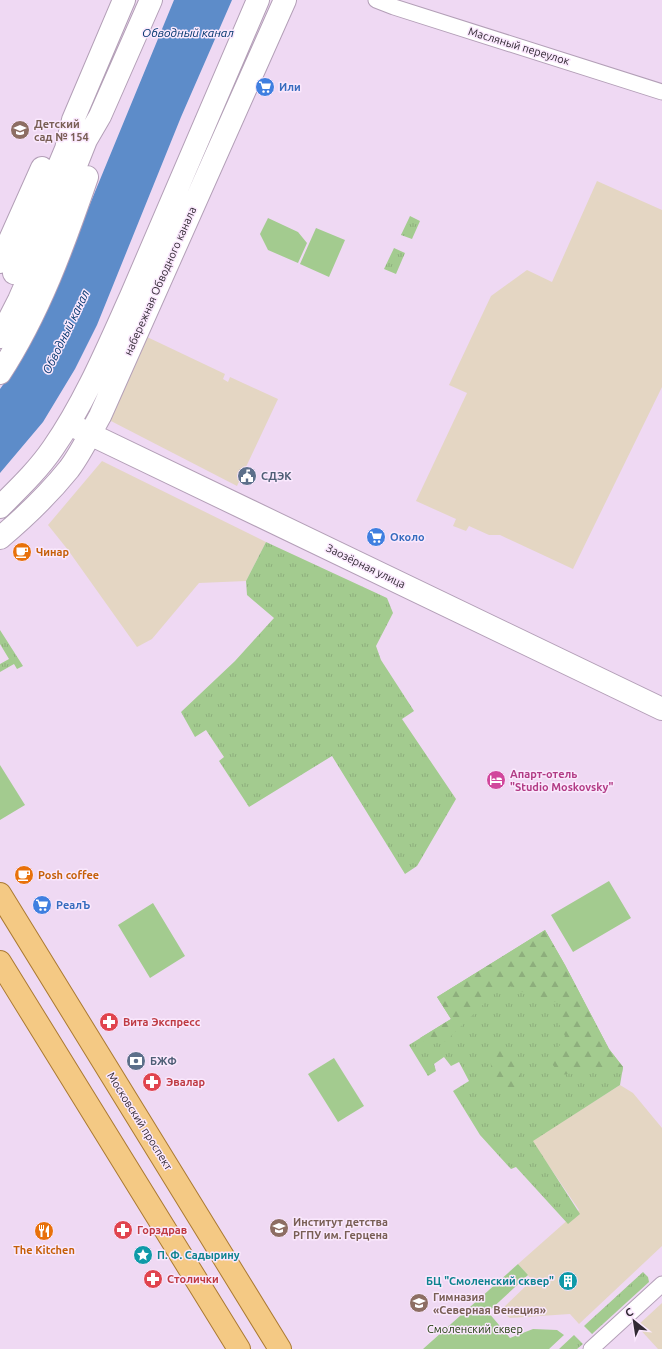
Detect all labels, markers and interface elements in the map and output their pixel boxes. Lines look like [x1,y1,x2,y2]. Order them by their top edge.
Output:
street label: Масляный переулок [467,25,571,67]
water label: Обводный канал [142,26,234,39]
supermarket icon: Или [254,76,276,98]
place label: Или [279,81,301,93]
place label: Детский сад № 154 [34,118,89,143]
school or university icon: Детский сад № 154 [9,119,31,141]
street label: набережная Обводного канала [122,205,198,357]
water label: Обводный канал [40,287,92,376]
public building icon: СДЭК [236,465,258,487]
place label: СДЭК [261,470,292,482]
supermarket icon: Около [365,526,387,548]
place label: Около [390,531,425,543]
cafe icon: Чинар [11,541,33,563]
street label: Заозёрная улица [324,542,408,590]
place label: Чинар [36,546,70,558]
place label: Апарт-отель "Studio Moskovsky" [510,768,613,793]
hotel icon: Апарт-отель "Studio Moskovsky" [485,769,507,791]
cafe icon: Posh coffee [13,864,35,886]
place label: Posh coffee [38,869,99,881]
supermarket icon: РеалЪ [31,894,53,916]
place label: РеалЪ [56,899,90,911]
pharmacy icon: Вита Экспресс [98,1011,120,1033]
place label: Вита Экспресс [123,1016,201,1028]
bank icon: БЖФ [125,1050,147,1072]
place label: БЖФ [150,1055,177,1067]
street label: Московский проспект [105,1070,175,1172]
pharmacy icon: Эвалар [141,1071,163,1093]
place label: Эвалар [166,1076,205,1088]
place label: Институт детства РГПУ им. Герцена [293,1216,388,1241]
school or university icon: Институт детства РГПУ им. Герцена [268,1217,290,1239]
pharmacy icon: Горздрав [112,1219,134,1241]
restaurant icon: The Kitchen [33,1220,55,1242]
place label: Горздрав [137,1224,187,1236]
place label: The Kitchen [13,1244,75,1256]
place icon: П. Ф. Садырину [132,1244,154,1266]
place label: П. Ф. Садырину [157,1249,240,1261]
pharmacy icon: Столички [142,1268,164,1290]
building icon: БЦ "Смоленский сквер" [557,1270,579,1292]
place label: Столички [167,1273,219,1285]
place label: БЦ "Смоленский сквер" [426,1275,554,1287]
place label: Гимназия «Северная Венеция» [433,1291,546,1316]
school or university icon: Гимназия «Северная Венеция» [408,1292,430,1314]
north arrow [614,1301,654,1341]
text: С [623,1305,635,1319]
park label: Смоленский сквер [427,1323,523,1335]

